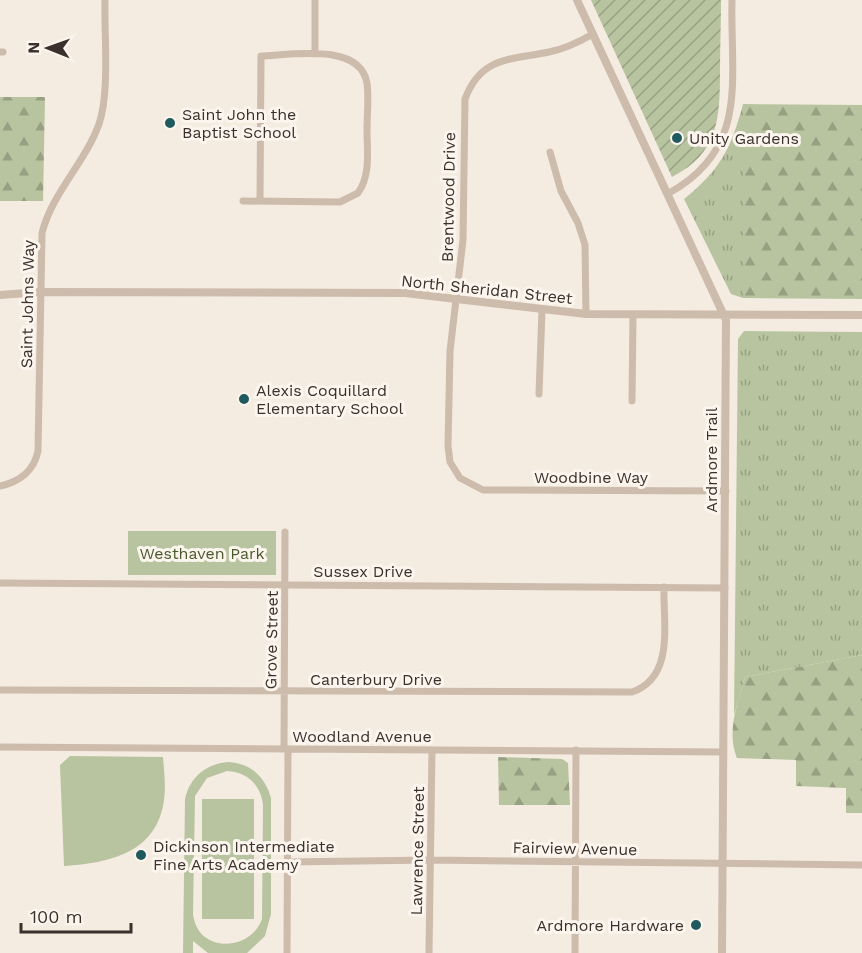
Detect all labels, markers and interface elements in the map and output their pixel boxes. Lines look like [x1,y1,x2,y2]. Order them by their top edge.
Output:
north arrow [18,18,78,78]
text: N [24,42,43,54]
place label: Saint John the Baptist School [182,105,296,142]
marker: Saint John the Baptist School [163,116,177,130]
place label: Unity Gardens [689,129,799,148]
marker: Unity Gardens [670,131,684,145]
street label: Brentwood Drive [438,132,459,262]
street label: Saint Johns Way [17,239,38,368]
street label: North Sheridan Street [400,271,574,308]
place label: Alexis Coquillard Elementary School [256,381,404,418]
marker: Alexis Coquillard Elementary School [237,392,251,406]
street label: Ardmore Trail [702,407,721,513]
street label: Woodbine Way [534,468,649,487]
park label: Westhaven Park [139,544,265,563]
street label: Sussex Drive [313,562,413,581]
street label: Grove Street [261,590,282,689]
street label: Canterbury Drive [310,670,442,689]
street label: Woodland Avenue [292,727,432,746]
street label: Lawrence Street [407,786,428,916]
place label: Dickinson Intermediate Fine Arts Academy [153,837,335,874]
street label: Fairview Avenue [512,838,638,859]
marker: Dickinson Intermediate Fine Arts Academy [134,848,148,862]
scale bar [21,896,130,934]
text: 100 m [30,906,83,927]
place label: Ardmore Hardware [537,916,684,935]
marker: Ardmore Hardware [689,918,703,932]

